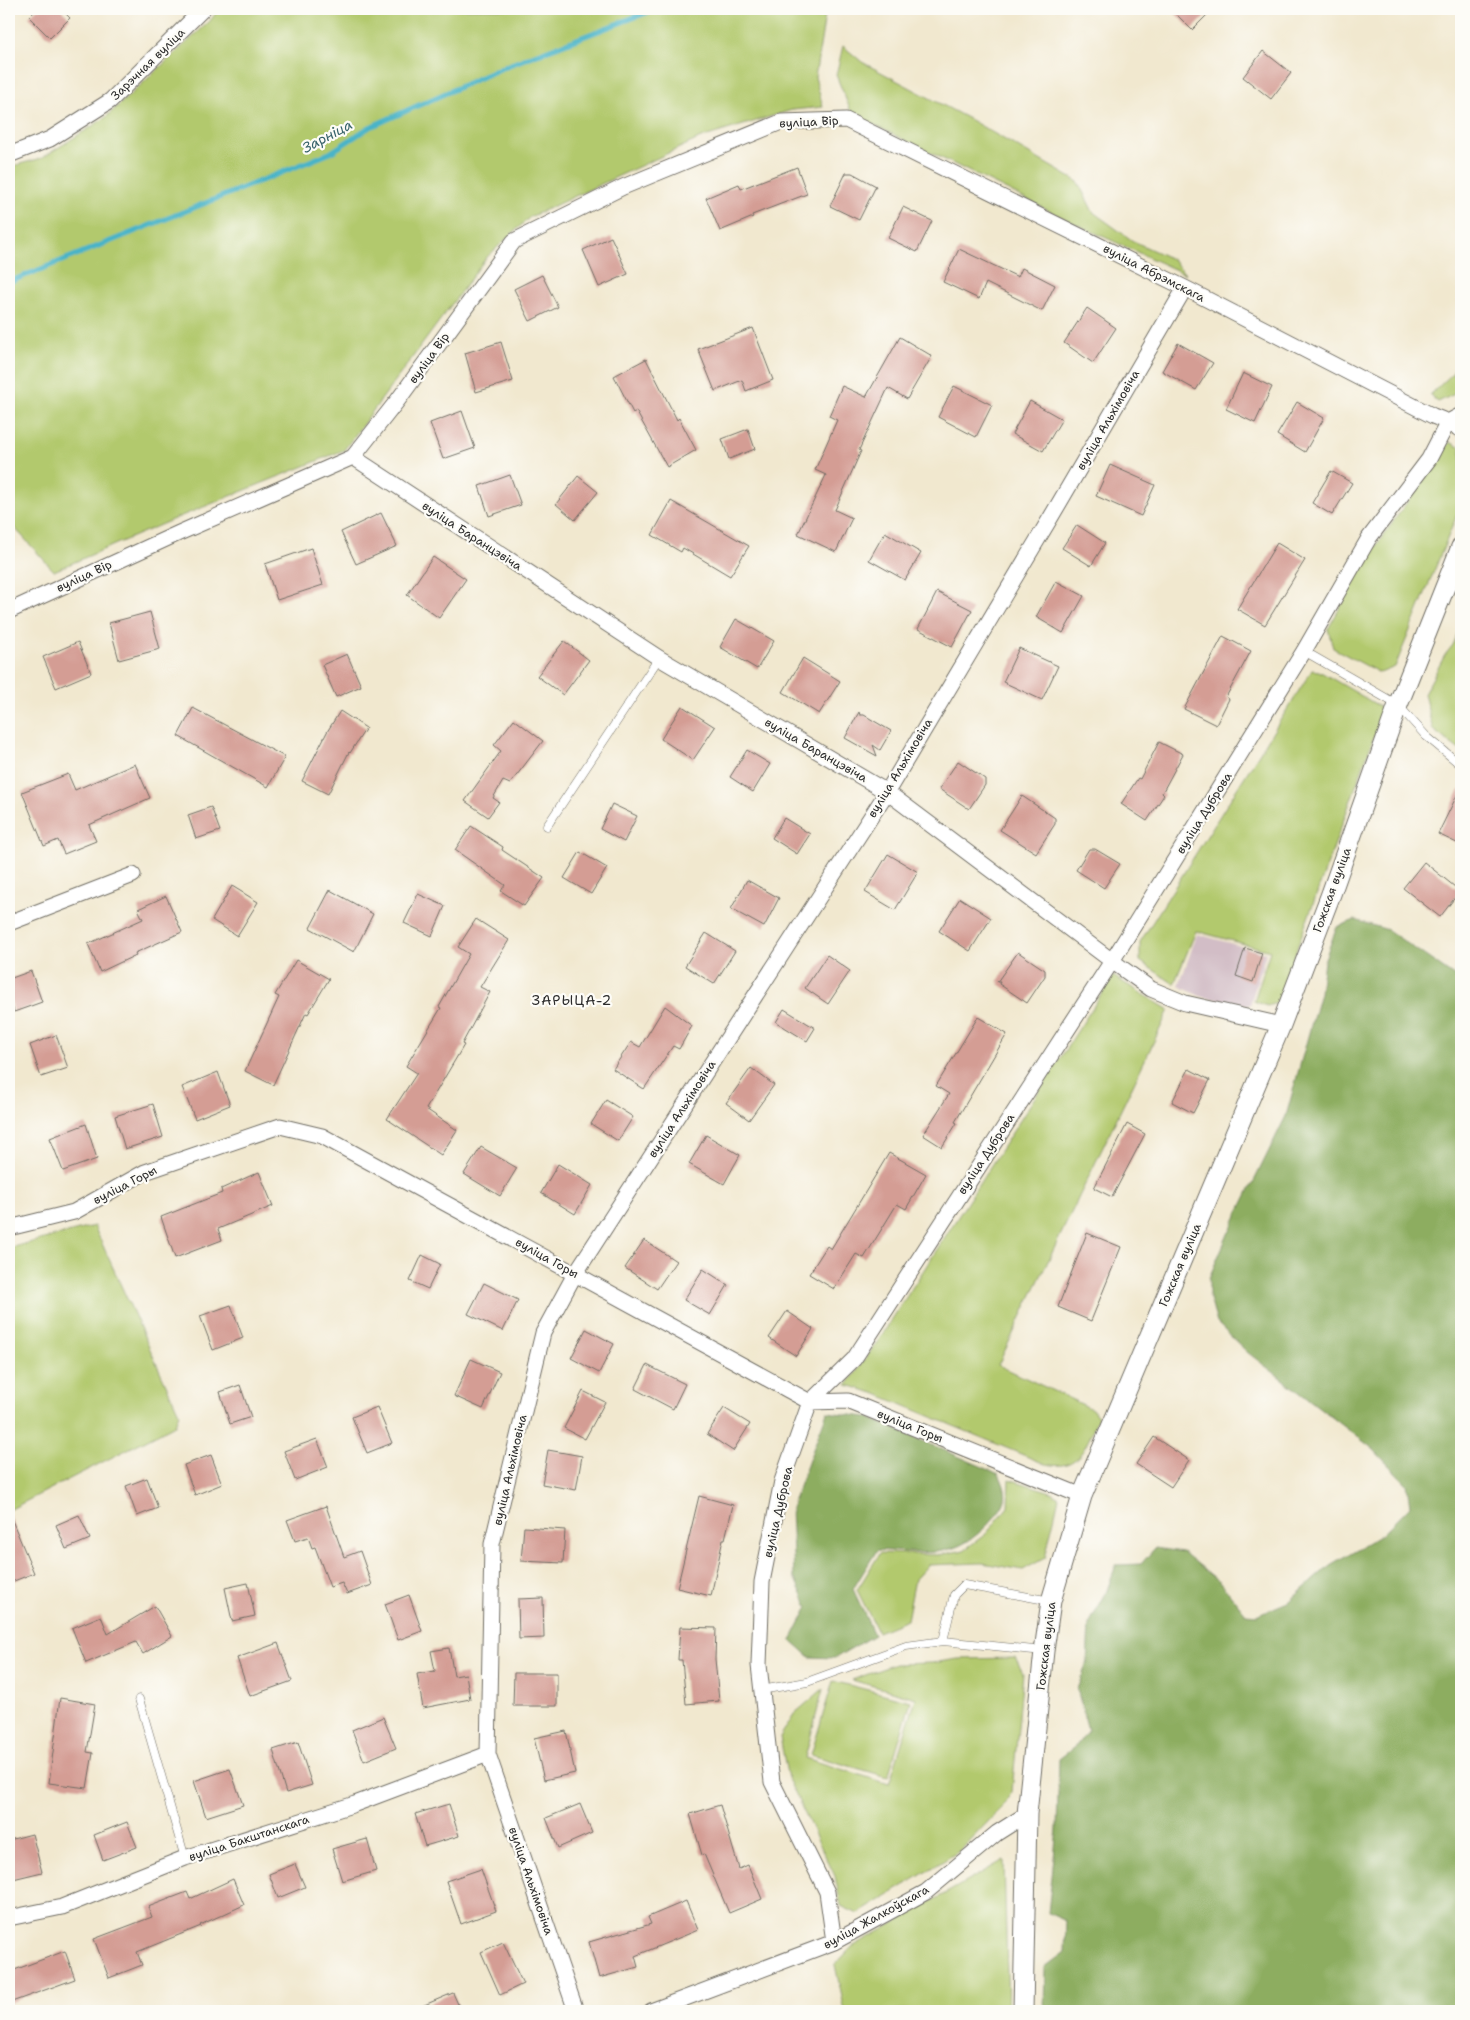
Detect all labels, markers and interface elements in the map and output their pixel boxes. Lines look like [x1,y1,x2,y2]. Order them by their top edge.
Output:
street label: Зарэчная вуліца [107,24,189,104]
street label: вуліца Вір [779,112,839,132]
water label: Зарніца [299,115,355,157]
street label: вуліца Абрэмскага [1100,240,1208,306]
street label: вуліца Вір [405,329,453,387]
street label: вуліца Альхімовіча [1073,367,1143,473]
street label: вуліца Баранцэвіча [419,498,525,575]
street label: вуліца Вір [54,556,115,596]
street label: вуліца Баранцэвіча [762,714,871,786]
street label: вуліца Альхімовіча [864,715,936,821]
street label: вуліца Дуброва [1173,769,1236,857]
street label: Гожская вуліца [1309,845,1355,935]
district label: ЗАРЫЦА-2 [532,991,612,1009]
street label: вуліца Альхімовіча [645,1057,720,1161]
street label: вуліца Дуброва [954,1110,1018,1197]
street label: вуліца Горы [90,1162,160,1208]
street label: Гожская вуліца [1155,1220,1205,1309]
street label: вуліца Горы [513,1234,581,1282]
street label: вуліца Горы [875,1406,945,1446]
street label: вуліца Альхімовіча [489,1413,531,1527]
street label: вуліца Дуброва [760,1464,796,1559]
street label: Гожская вуліца [1033,1600,1059,1691]
street label: вуліца Бакштанскага [187,1811,312,1865]
street label: вуліца Альхімовіча [505,1825,557,1938]
street label: вуліца Жалкоўскага [820,1881,932,1953]

